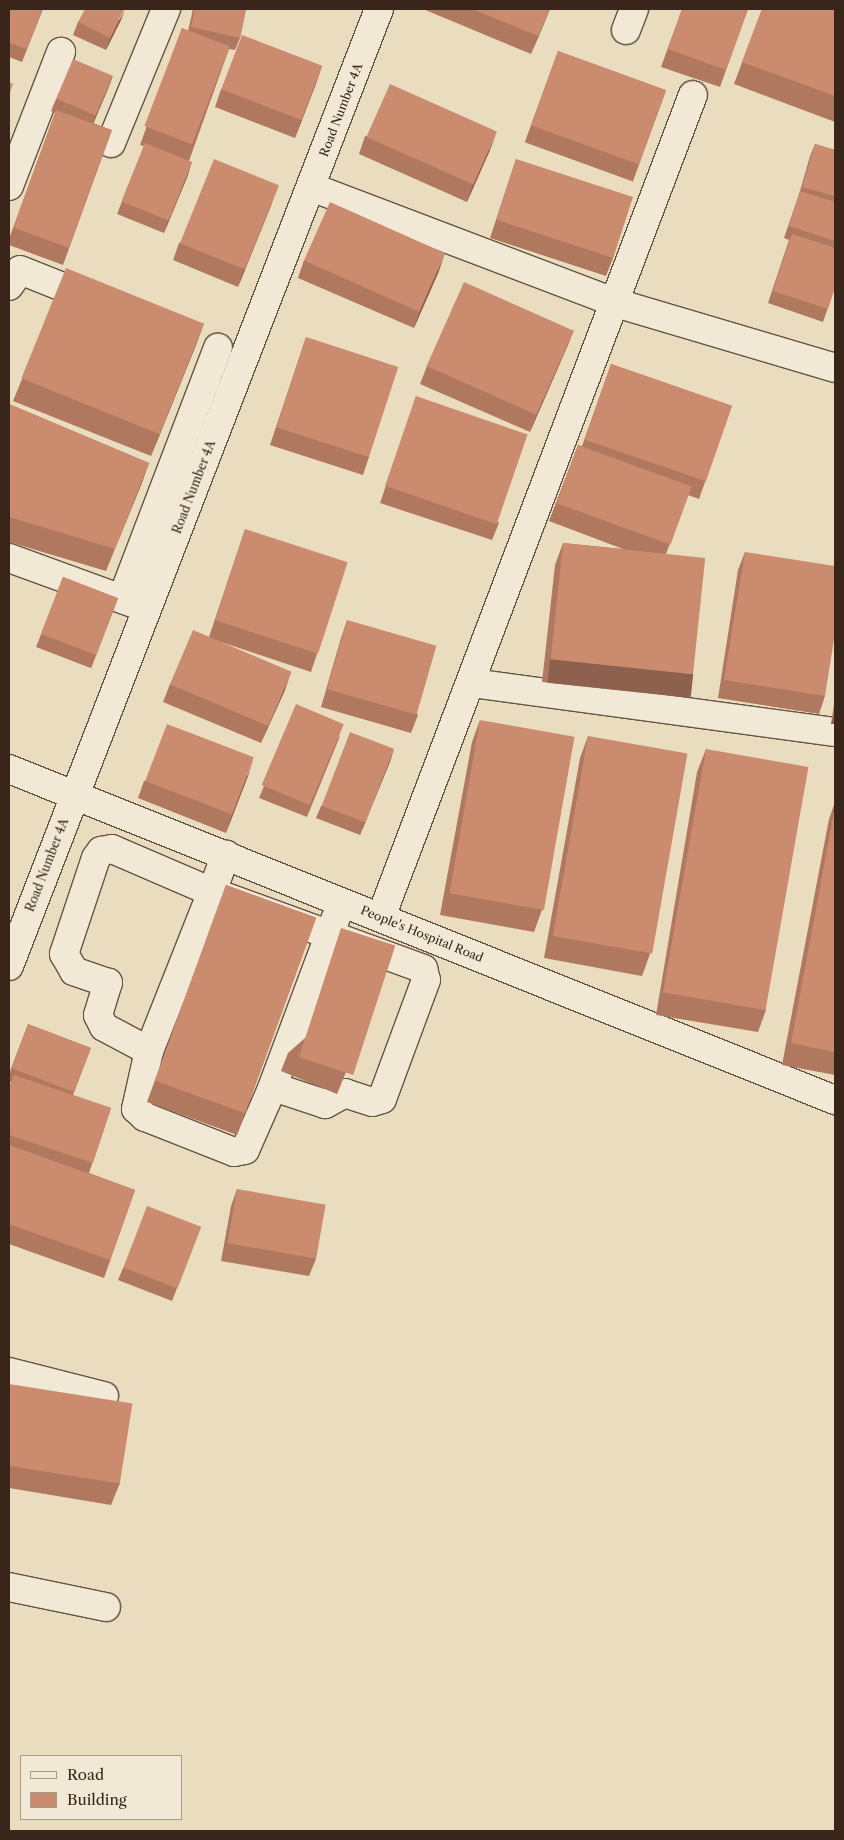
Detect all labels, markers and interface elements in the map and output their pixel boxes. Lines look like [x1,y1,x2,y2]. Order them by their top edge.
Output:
street label: Road Number 4A [316,61,366,159]
street label: Road Number 4A [169,438,219,536]
street label: Road Number 4A [22,816,72,914]
street label: People's Hospital Road [359,903,485,965]
legend [20,1755,182,1820]
text: Road [67,1765,104,1784]
text: Building [67,1790,127,1809]

